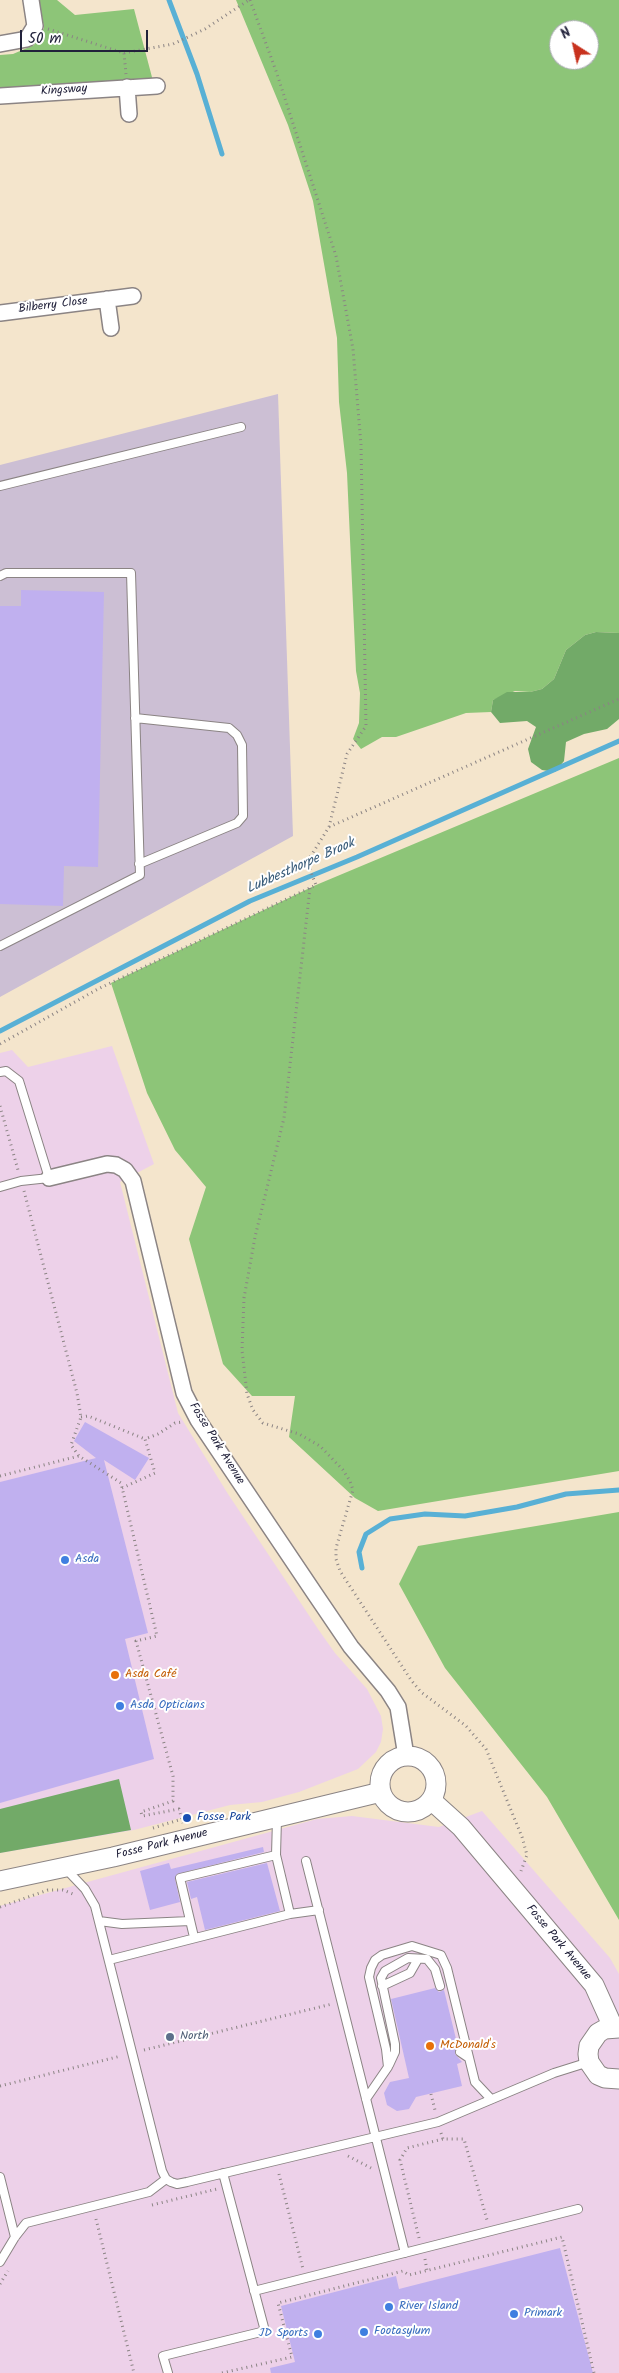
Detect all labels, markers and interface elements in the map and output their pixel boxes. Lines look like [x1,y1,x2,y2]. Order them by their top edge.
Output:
scale bar [22,20,150,52]
north arrow [549,20,599,70]
text: N [556,22,576,45]
text: 50 m [28,27,62,51]
street label: Kingsway [40,82,88,100]
street label: Bilberry Close [18,295,88,317]
water label: Lubbesthorpe Brook [244,836,358,898]
street label: Fosse Park Avenue [185,1400,247,1488]
place label: Asda [75,1553,99,1567]
marker: Asda [59,1554,71,1566]
place label: Asda Café [125,1668,176,1682]
marker: Asda Café [109,1669,121,1681]
place label: Asda Opticians [130,1699,205,1713]
marker: Asda Opticians [114,1700,126,1712]
place label: Fosse Park [197,1811,251,1825]
marker: Fosse Park [181,1812,193,1824]
street label: Fosse Park Avenue [115,1827,209,1863]
street label: Fosse Park Avenue [522,1902,594,1984]
place label: North [180,2030,209,2044]
marker: North [164,2031,176,2043]
place label: McDonald's [440,2039,496,2053]
marker: McDonald's [424,2040,436,2052]
place label: River Island [399,2300,458,2314]
marker: River Island [383,2301,395,2313]
place label: Primark [524,2307,562,2321]
marker: Primark [508,2308,520,2320]
place label: Footasylum [374,2325,430,2339]
marker: Footasylum [358,2326,370,2338]
place label: JD Sports [259,2327,308,2341]
marker: JD Sports [312,2328,324,2340]

